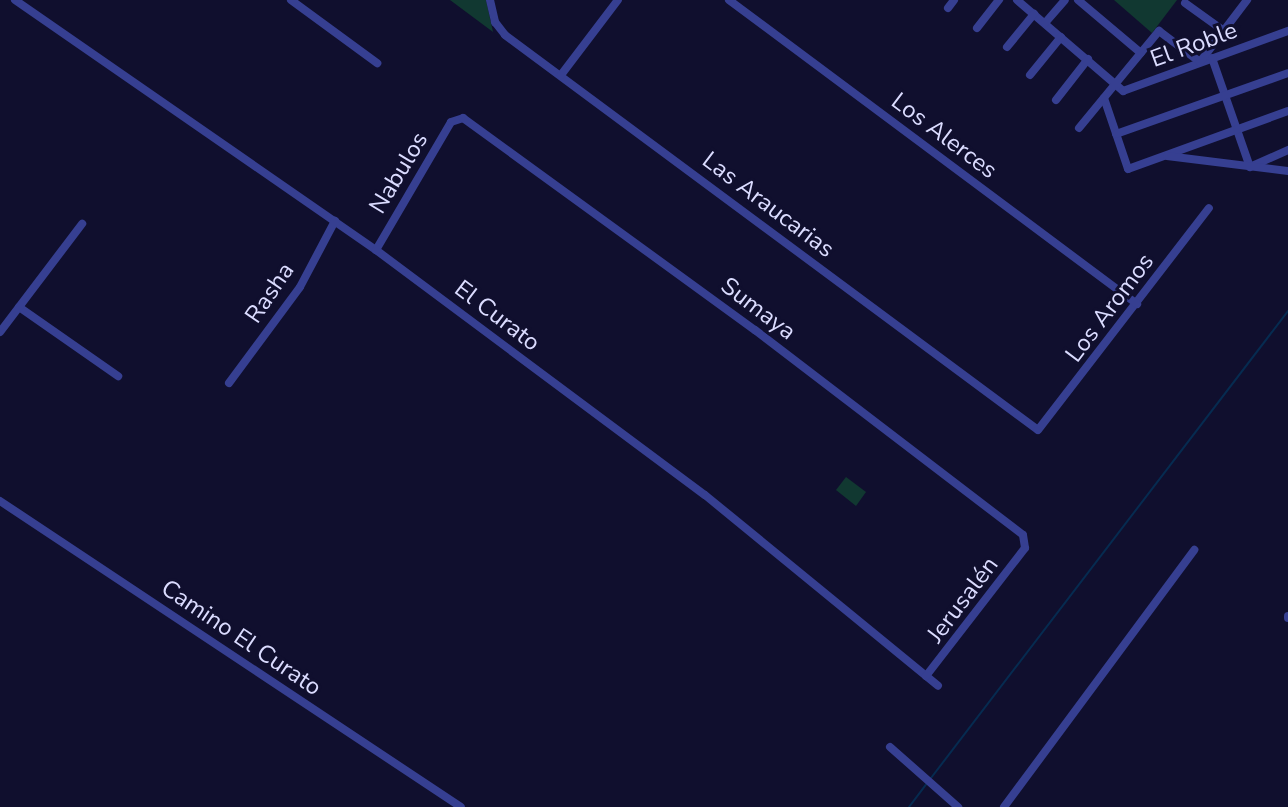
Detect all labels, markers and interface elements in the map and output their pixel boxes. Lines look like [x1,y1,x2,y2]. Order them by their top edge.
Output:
street label: El Roble [1147,16,1241,74]
street label: Los Alerces [885,87,1003,185]
street label: Nabulos [364,127,434,219]
street label: Las Araucarias [696,146,840,264]
street label: Los Aromos [1060,248,1160,368]
street label: Rasha [239,257,301,329]
street label: Sumaya [715,272,801,346]
street label: El Curato [449,275,545,357]
street label: Jerusalén [921,551,1005,649]
street label: Camino El Curato [155,574,327,702]

